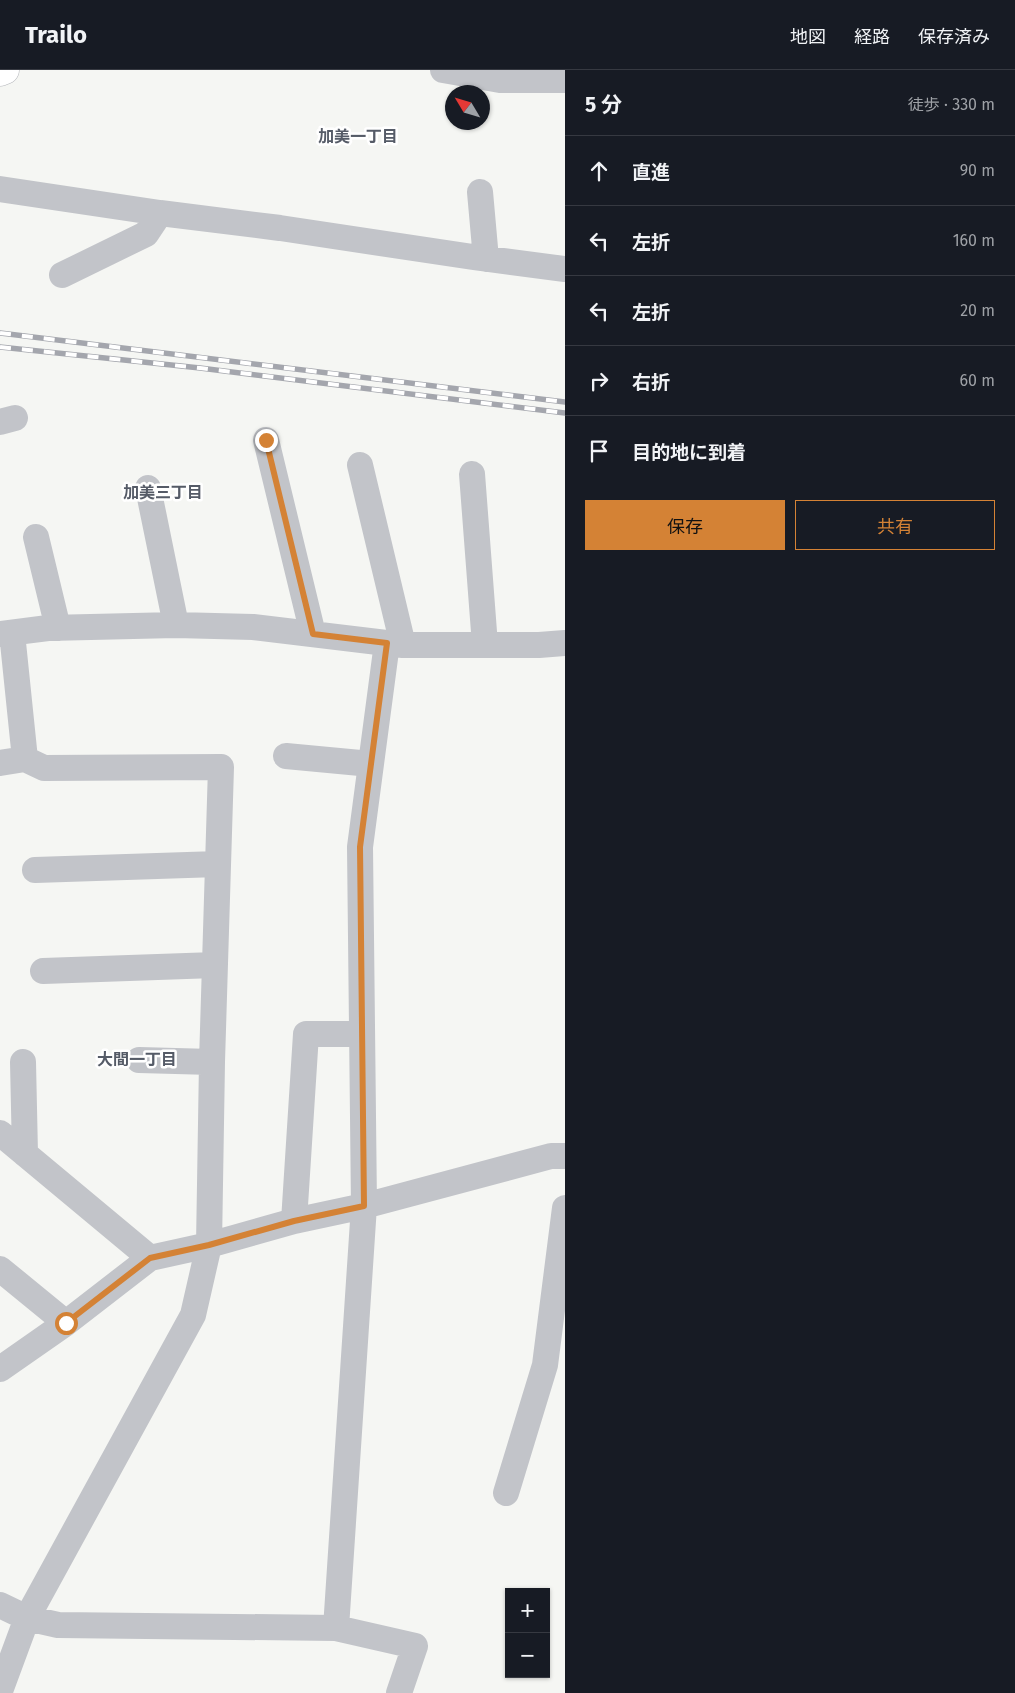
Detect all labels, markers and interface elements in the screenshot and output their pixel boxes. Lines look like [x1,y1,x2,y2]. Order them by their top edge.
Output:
text: Trailo [25,21,87,49]
text: 地図 [790,26,826,48]
text: 経路 [854,26,890,48]
text: 保存済み [918,26,990,48]
north arrow [445,85,490,130]
text: 5 分 [585,92,622,118]
text: 徒歩 · 330 m [908,95,995,114]
district label: 加美一丁目 [318,127,398,146]
icon: ahead [585,157,613,185]
text: 直進 [632,161,670,184]
text: 90 m [960,161,995,180]
icon: left [585,227,613,255]
text: 左折 [632,231,670,254]
text: 160 m [953,231,995,250]
icon: left [585,297,613,325]
text: 左折 [632,301,670,324]
text: 20 m [960,301,995,320]
icon: right [585,367,613,395]
text: 右折 [632,371,670,394]
text: 60 m [960,371,995,390]
route end [255,429,278,452]
icon: arrive [585,437,613,465]
text: 目的地に到着 [632,441,746,464]
district label: 加美三丁目 [123,483,203,502]
button: 保存 [585,500,785,550]
button: 共有 [795,500,995,550]
district label: 大間一丁目 [97,1050,177,1069]
route start [55,1312,78,1335]
map controls [505,1588,550,1678]
button: + [505,1588,550,1633]
button: − [505,1633,550,1678]

